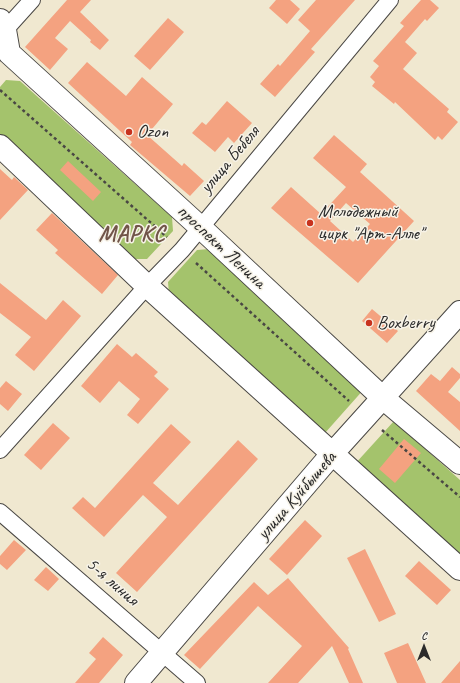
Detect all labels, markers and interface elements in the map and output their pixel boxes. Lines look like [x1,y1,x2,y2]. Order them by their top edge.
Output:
place label: Ozon [137,121,168,143]
street label: улица Бебеля [195,122,265,198]
marker: Ozon [124,127,134,137]
street label: проспект Ленина [172,200,270,294]
place label: Молодежный цирк "Арт-Алле" [318,201,423,245]
marker: Молодежный цирк "Арт-Алле" [305,218,315,228]
district label: МАРКС [97,221,167,249]
place label: Boxberry [377,312,435,334]
marker: Boxberry [364,318,374,328]
street label: улица Куйбышева [252,447,342,545]
street label: 5-я линия [81,553,143,611]
north arrow [404,627,444,667]
text: С [421,628,427,642]

